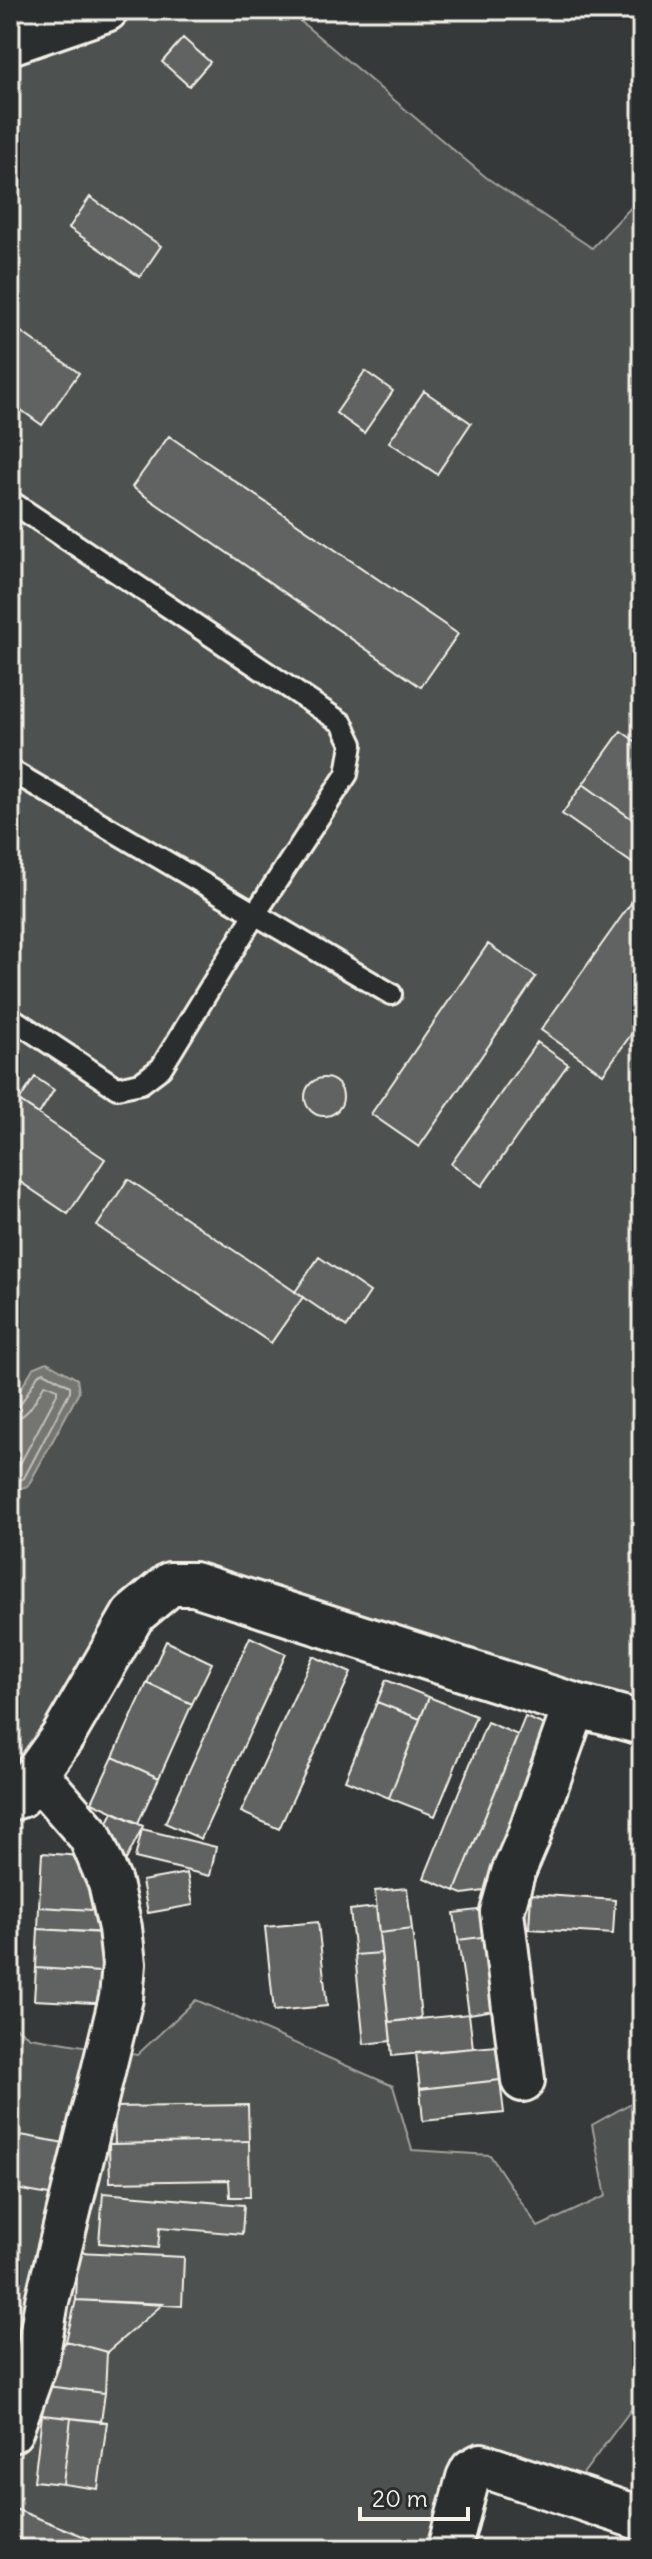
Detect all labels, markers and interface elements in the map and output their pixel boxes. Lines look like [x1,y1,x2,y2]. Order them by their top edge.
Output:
scale bar [360,2471,468,2521]
text: 20 m [372,2483,428,2513]

